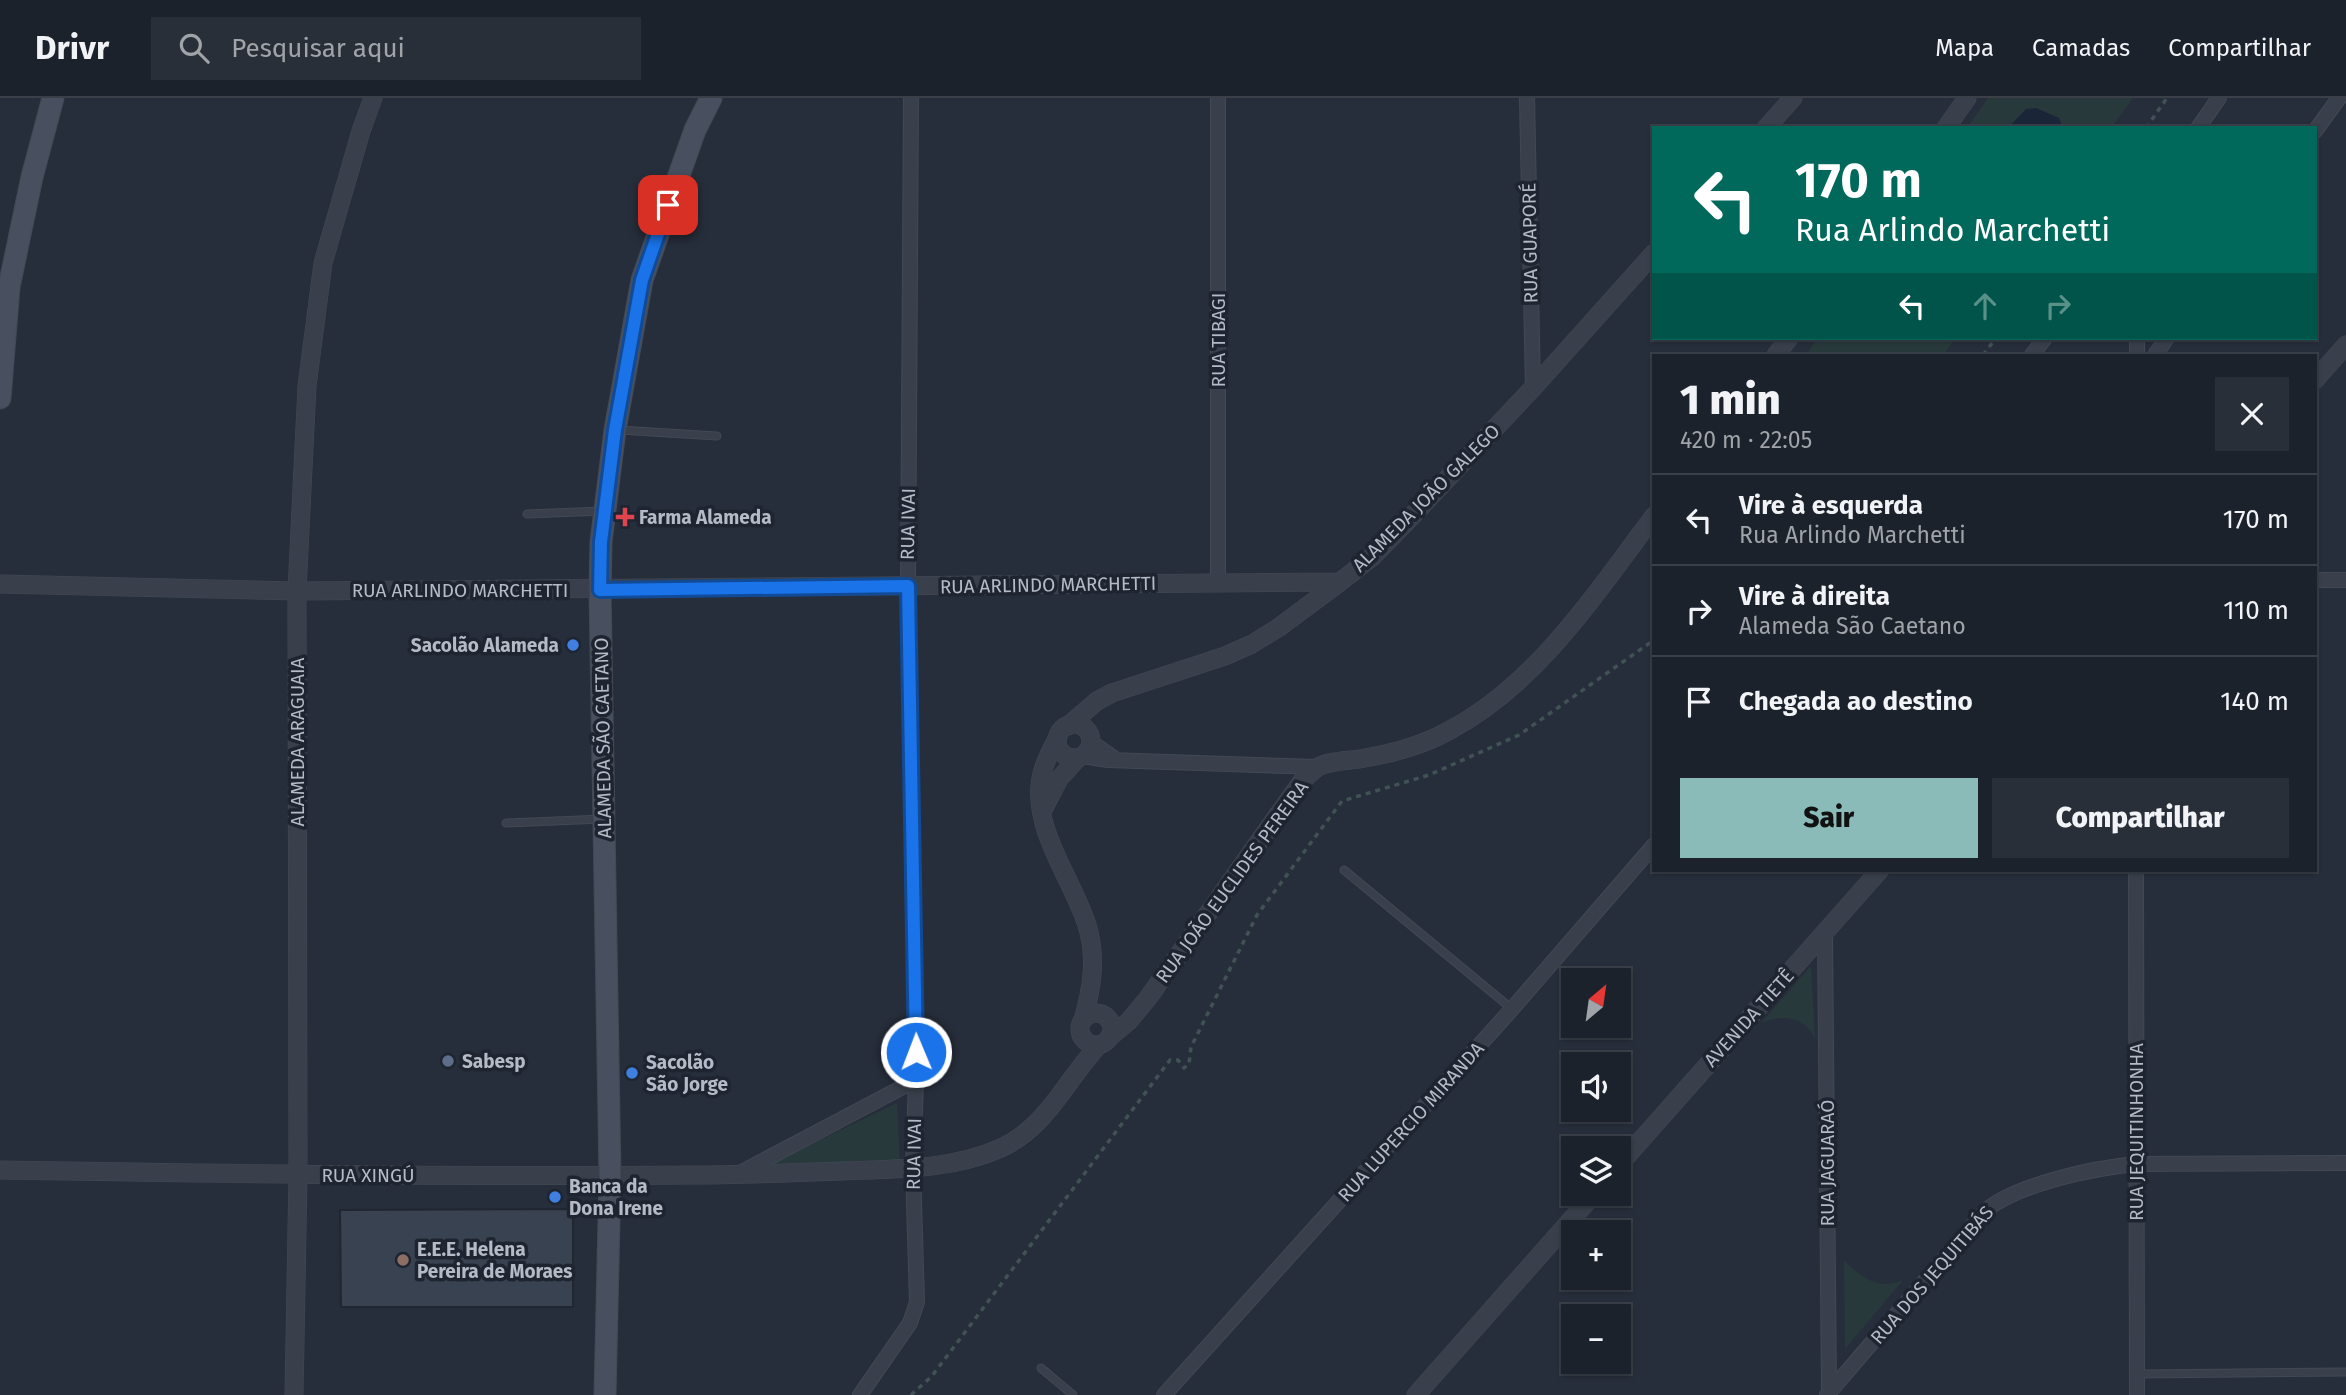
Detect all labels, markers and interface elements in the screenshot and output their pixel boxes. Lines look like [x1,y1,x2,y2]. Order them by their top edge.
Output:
search box [151,17,641,80]
text: Drivr [35,28,109,68]
icon: search [175,29,213,67]
text: Pesquisar aqui [231,33,405,64]
text: Mapa [1935,34,1994,62]
text: Camadas [2032,34,2130,62]
text: Compartilhar [2168,34,2311,62]
text: 170 m [1795,151,1922,210]
icon: left [1680,154,1771,245]
pin [638,175,698,235]
street label: RUA GUAPORÉ [1517,182,1543,304]
icon: arrive [649,186,687,224]
text: Rua Arlindo Marchetti [1795,211,2110,249]
icon: left [1893,287,1931,325]
icon: ahead [1966,287,2004,325]
icon: right [2039,287,2077,325]
street label: RUA TIBAGI [1207,293,1230,387]
text: 1 min [1680,375,1781,425]
button: close [2215,377,2289,451]
street label: ALAMEDA JOÃO GALEGO [1347,419,1505,577]
text: 420 m · 22:05 [1680,426,1812,454]
street label: RUA IVAI [896,488,920,560]
text: Vire à esquerda [1739,490,1923,521]
icon: left [1680,501,1718,539]
text: 170 m [2223,504,2289,535]
place label: Farma Alameda [639,506,772,529]
marker: Farma Alameda [617,509,633,525]
text: Rua Arlindo Marchetti [1739,521,1966,549]
street label: RUA ARLINDO MARCHETTI [940,572,1156,598]
street label: RUA ARLINDO MARCHETTI [352,579,568,602]
text: Vire à direita [1739,581,1890,612]
icon: right [1680,592,1718,630]
text: 110 m [2223,595,2289,626]
text: Alameda São Caetano [1739,612,1966,640]
place label: Sacolão Alameda [411,634,559,657]
marker: Sacolão Alameda [565,637,581,653]
street label: ALAMEDA SÃO CAETANO [590,637,616,839]
street label: ALAMEDA ARAGUAIA [286,657,309,827]
icon: arrive [1680,683,1718,721]
text: Chegada ao destino [1739,686,1973,717]
text: 140 m [2220,686,2289,717]
street label: RUA JOÃO EUCLIDES PEREIRA [1151,776,1313,988]
button: Sair [1680,778,1978,858]
button: Compartilhar [1992,778,2289,858]
street label: AVENIDA TIETÊ [1699,964,1799,1072]
north arrow [1561,968,1631,1038]
map controls [1561,968,1631,1374]
position arrow [879,1015,953,1089]
street label: RUA LUPERCIO MIRANDA [1333,1037,1489,1207]
street label: RUA JEQUITINHONHA [2125,1043,2148,1221]
place label: Sabesp [462,1050,526,1073]
place label: Sacolão São Jorge [646,1051,728,1096]
button: sound [1561,1052,1631,1122]
marker: Sabesp [440,1053,456,1069]
marker: Sacolão São Jorge [624,1065,640,1081]
street label: RUA JAGUARAÓ [1816,1100,1839,1226]
street label: RUA IVAI [902,1118,926,1190]
button: layers [1561,1136,1631,1206]
street label: RUA XINGÚ [321,1164,415,1187]
place label: Banca da Dona Irene [569,1175,663,1220]
marker: Banca da Dona Irene [547,1189,563,1205]
street label: RUA DOS JEQUITIBÁS [1866,1201,1998,1349]
button: + [1561,1220,1631,1290]
place label: E.E.E. Helena Pereira de Moraes [417,1238,573,1283]
marker: E.E.E. Helena Pereira de Moraes [395,1252,411,1268]
button: − [1561,1304,1631,1374]

